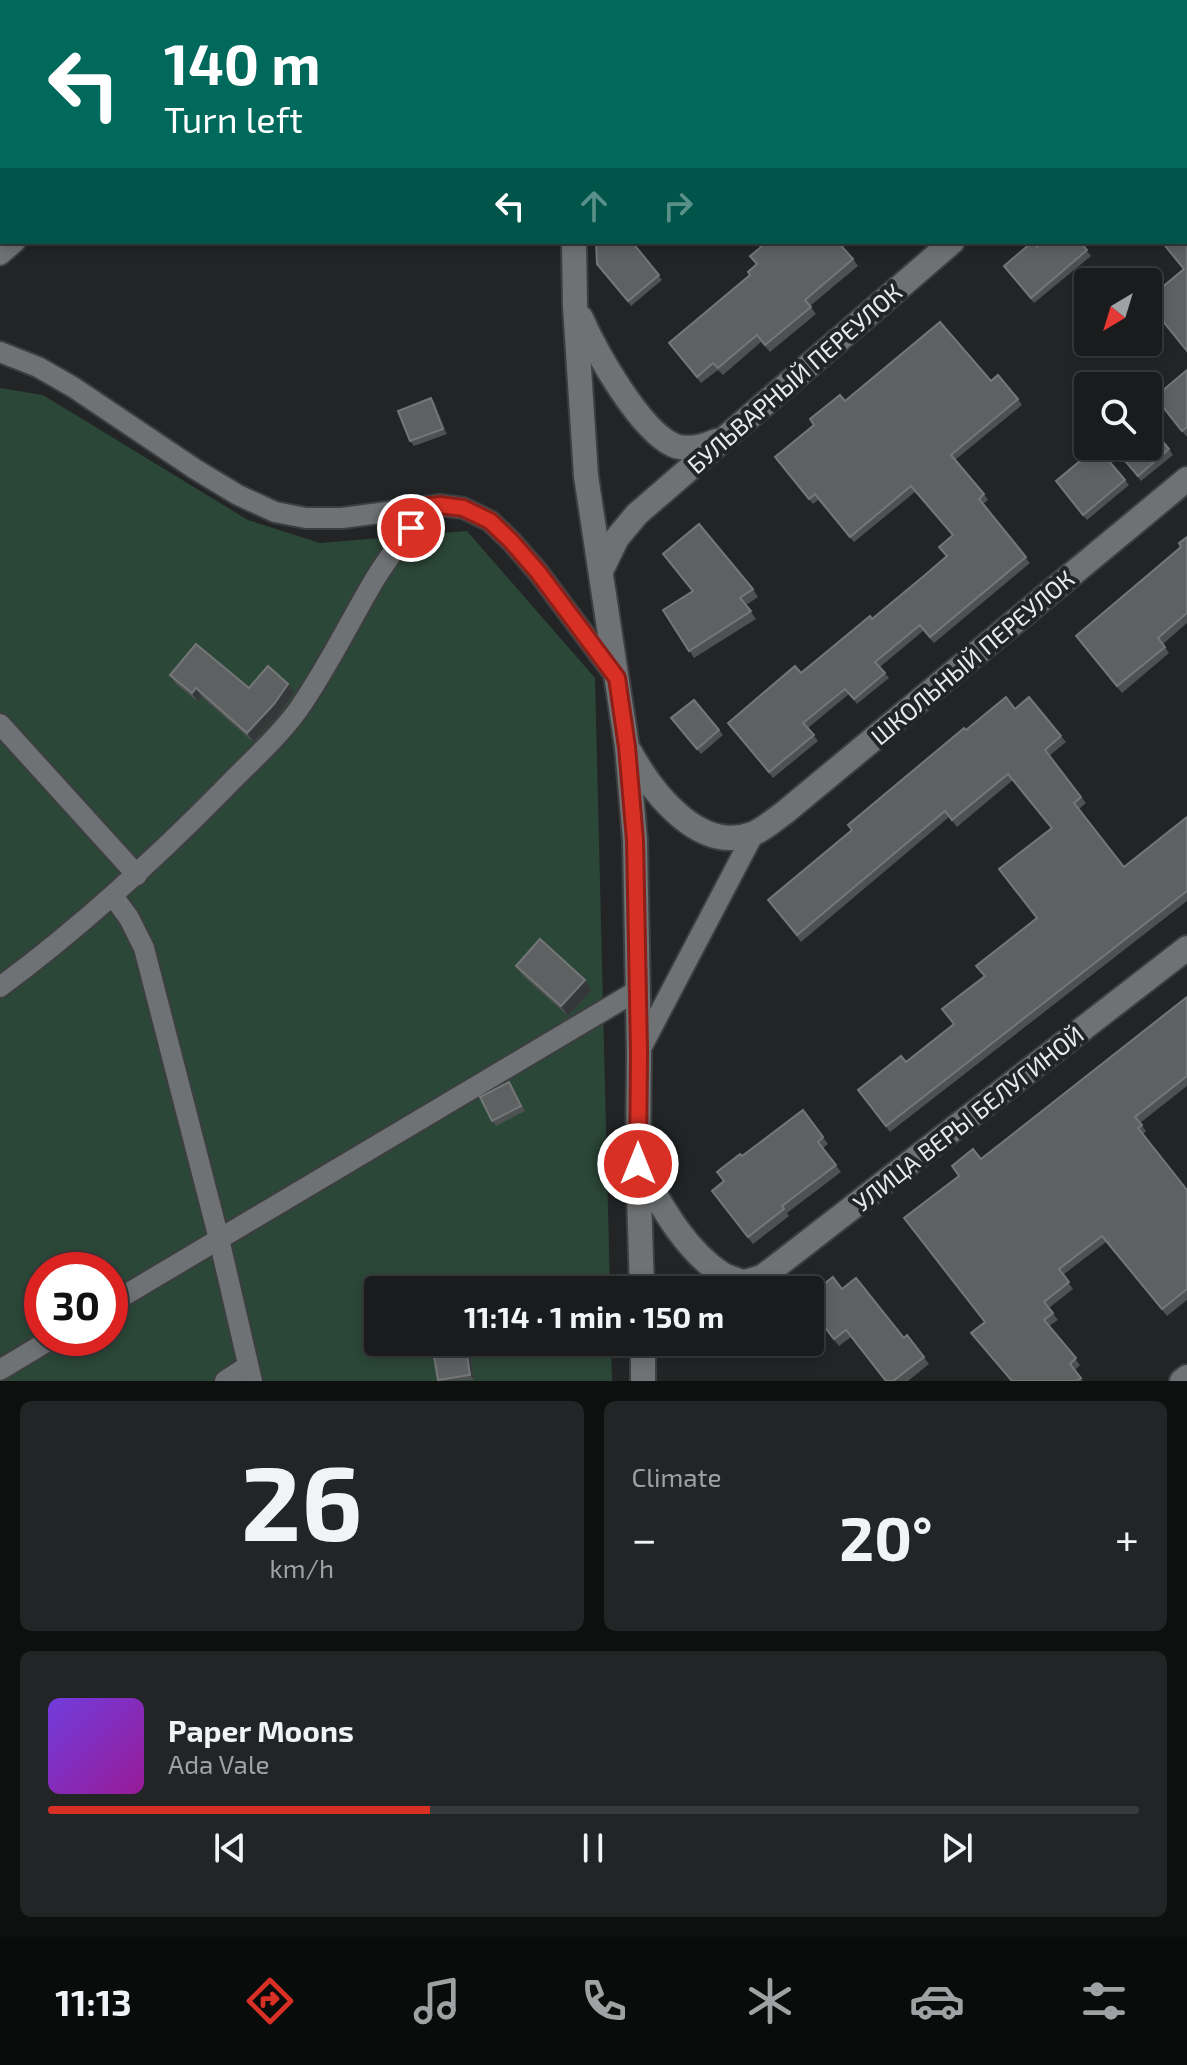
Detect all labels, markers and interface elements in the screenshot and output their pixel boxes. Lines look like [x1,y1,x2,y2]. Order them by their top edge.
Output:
text: 140 m [164,29,321,96]
icon: left [32,32,136,136]
text: Turn left [164,97,303,140]
icon: left [488,184,532,228]
icon: ahead [572,184,616,228]
icon: right [656,184,700,228]
north arrow [1074,268,1162,356]
map controls [1074,268,1162,460]
street label: БУЛЬВАРНЫЙ ПЕРЕУЛОК [681,277,907,479]
button: search [1074,372,1162,460]
pin [377,494,445,562]
icon: arrive [389,506,433,550]
street label: ШКОЛЬНЫЙ ПЕРЕУЛОК [865,564,1079,750]
street label: УЛИЦА ВЕРЫ БЕЛУГИНОЙ [847,1019,1089,1217]
position arrow [596,1122,680,1206]
speed limit sign: 30 [24,1252,128,1356]
text: 11:14 · 1 min · 150 m [464,1298,724,1334]
text: 26 [241,1437,363,1562]
text: Climate [632,1461,721,1492]
text: 20° [839,1501,933,1573]
text: − [632,1511,657,1564]
text: + [1115,1511,1139,1564]
text: km/h [269,1552,334,1583]
text: Paper Moons [168,1712,354,1748]
text: Ada Vale [168,1748,270,1779]
icon: previous [208,1826,252,1870]
icon: pause [571,1826,615,1870]
icon: next [935,1826,979,1870]
icon: directions [242,1973,298,2029]
icon: music [409,1973,465,2029]
icon: phone [576,1973,632,2029]
icon: climate [742,1973,798,2029]
icon: car [909,1973,965,2029]
icon: filters [1076,1973,1132,2029]
text: 11:13 [55,1980,132,2023]

